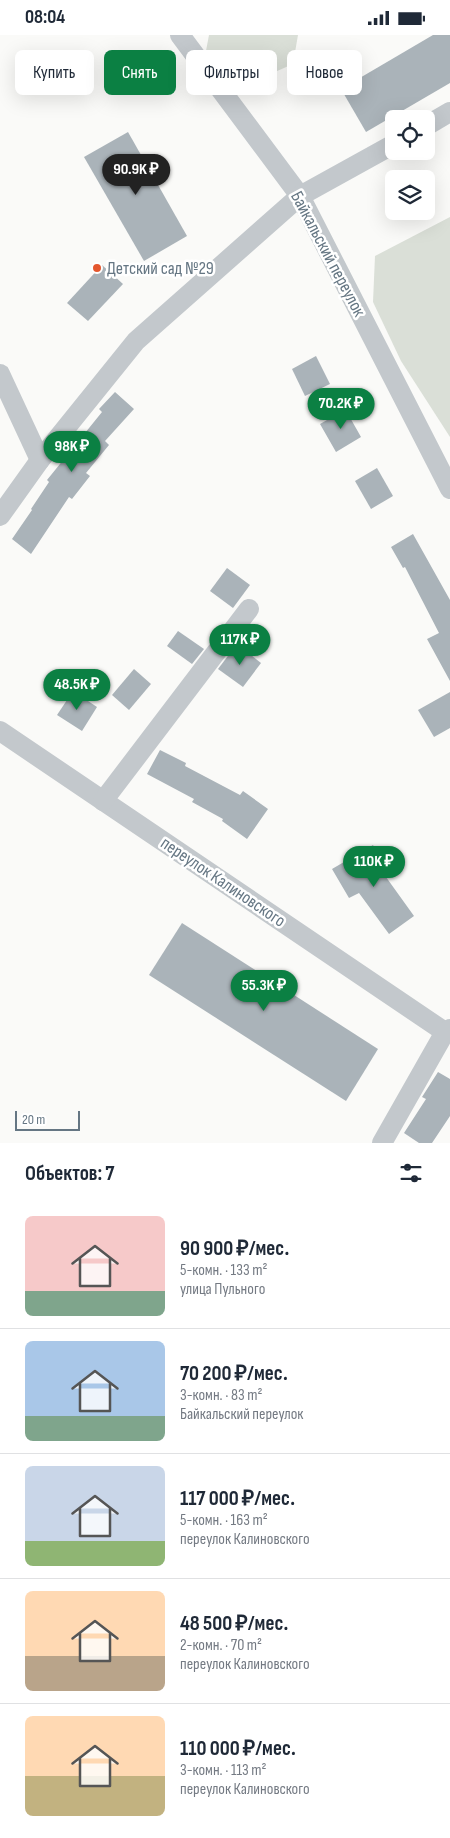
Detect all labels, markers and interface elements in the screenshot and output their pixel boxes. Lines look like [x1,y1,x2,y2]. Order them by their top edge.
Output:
text: 08:04 [25,6,65,29]
chip: Купить [15,50,94,95]
chip: Снять [104,50,176,95]
chip: Фильтры [186,50,277,95]
chip: Новое [287,50,362,95]
map controls [385,110,435,220]
button: locate [385,110,435,160]
pin: 90.9K ₽ [90,154,182,196]
text: 90.9K ₽ [113,160,159,179]
button: layers [385,170,435,220]
street label: Байкальский переулок [286,188,370,320]
place label: Детский сад №29 [107,258,214,279]
marker: Детский сад №29 [91,262,103,274]
pin: 70.2K ₽ [295,387,387,430]
text: 70.2K ₽ [319,394,363,413]
pin: 98K ₽ [37,431,107,473]
text: 98K ₽ [55,437,89,456]
pin: 117K ₽ [199,623,281,666]
text: 117K ₽ [220,630,260,649]
pin: 48.5K ₽ [31,669,123,711]
text: 48.5K ₽ [54,675,100,694]
street label: переулок Калиновского [157,833,289,931]
pin: 110K ₽ [333,845,415,888]
text: 110K ₽ [354,852,394,871]
pin: 55.3K ₽ [218,969,310,1012]
text: 55.3K ₽ [242,976,286,995]
scale bar [15,1108,80,1131]
text: 20 m [22,1111,45,1128]
icon: filters [397,1159,425,1187]
text: Объектов: 7 [25,1161,115,1186]
icon: home [65,1236,125,1296]
text: 90 900 ₽/мес. [180,1236,289,1261]
text: 5-комн. · 133 m² [180,1261,267,1280]
text: улица Пульного [180,1280,265,1299]
icon: home [65,1361,125,1421]
text: 70 200 ₽/мес. [180,1361,288,1386]
text: 3-комн. · 83 m² [180,1386,262,1405]
text: Байкальский переулок [180,1405,303,1424]
icon: home [65,1486,125,1546]
text: 117 000 ₽/мес. [180,1486,295,1511]
text: 5-комн. · 163 m² [180,1511,268,1530]
text: переулок Калиновского [180,1530,310,1549]
icon: home [65,1611,125,1671]
text: 48 500 ₽/мес. [180,1611,288,1636]
text: 2-комн. · 70 m² [180,1636,262,1655]
text: переулок Калиновского [180,1655,310,1674]
icon: home [65,1736,125,1796]
text: 110 000 ₽/мес. [180,1736,296,1761]
text: 3-комн. · 113 m² [180,1761,267,1780]
text: переулок Калиновского [180,1780,310,1799]

